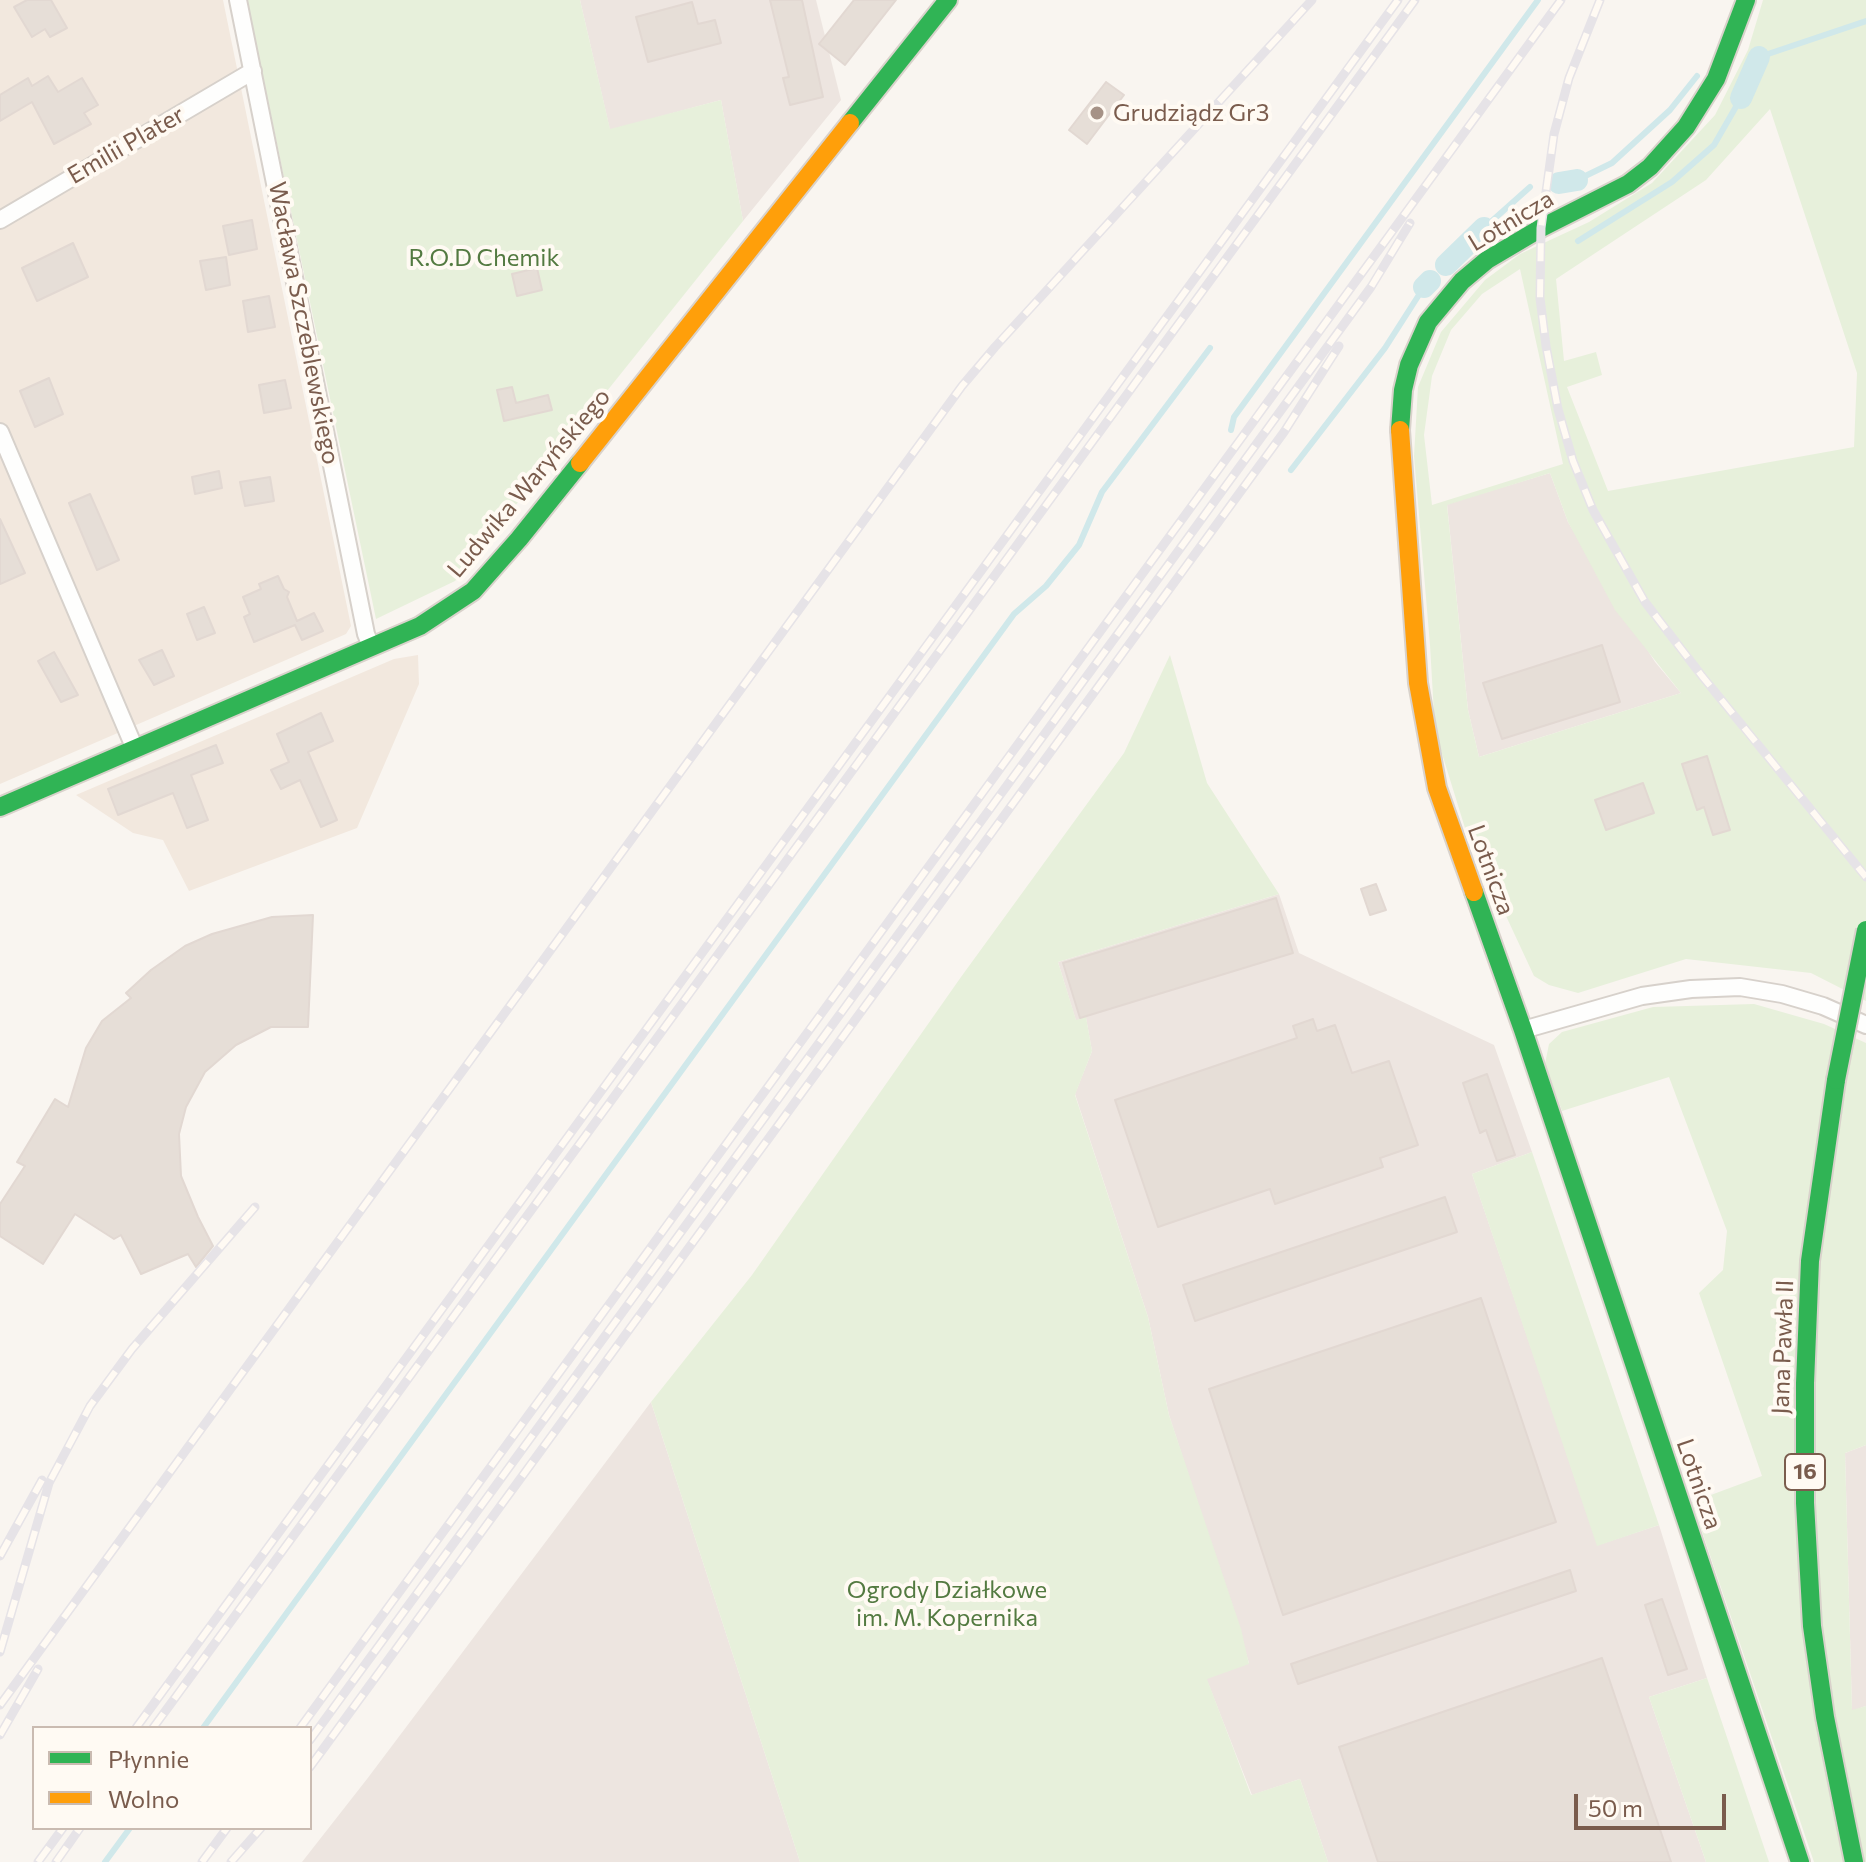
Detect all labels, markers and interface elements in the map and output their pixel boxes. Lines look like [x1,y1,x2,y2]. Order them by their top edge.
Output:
place label: Grudziądz Gr3 [1113,99,1269,127]
street label: Emilii Plater [63,100,189,190]
marker: Grudziądz Gr3 [1088,104,1106,122]
street label: Wacława Szczeblewskiego [262,179,346,467]
street label: Lotnicza [1463,184,1559,258]
park label: R.O.D Chemik [409,244,559,272]
street label: Ludwika Waryńskiego [441,383,617,583]
street label: Lotnicza [1461,821,1521,919]
street label: Jana Pawła II [1766,1279,1800,1415]
street label: Lotnicza [1670,1435,1728,1533]
road number: 16 [1785,1454,1825,1490]
park label: Ogrody Działkowe im. M. Kopernika [847,1576,1047,1632]
legend [32,1726,312,1830]
text: Płynnie [108,1744,189,1773]
scale bar [1578,1778,1730,1828]
text: Wolno [108,1784,179,1813]
text: 50 m [1588,1793,1643,1822]

